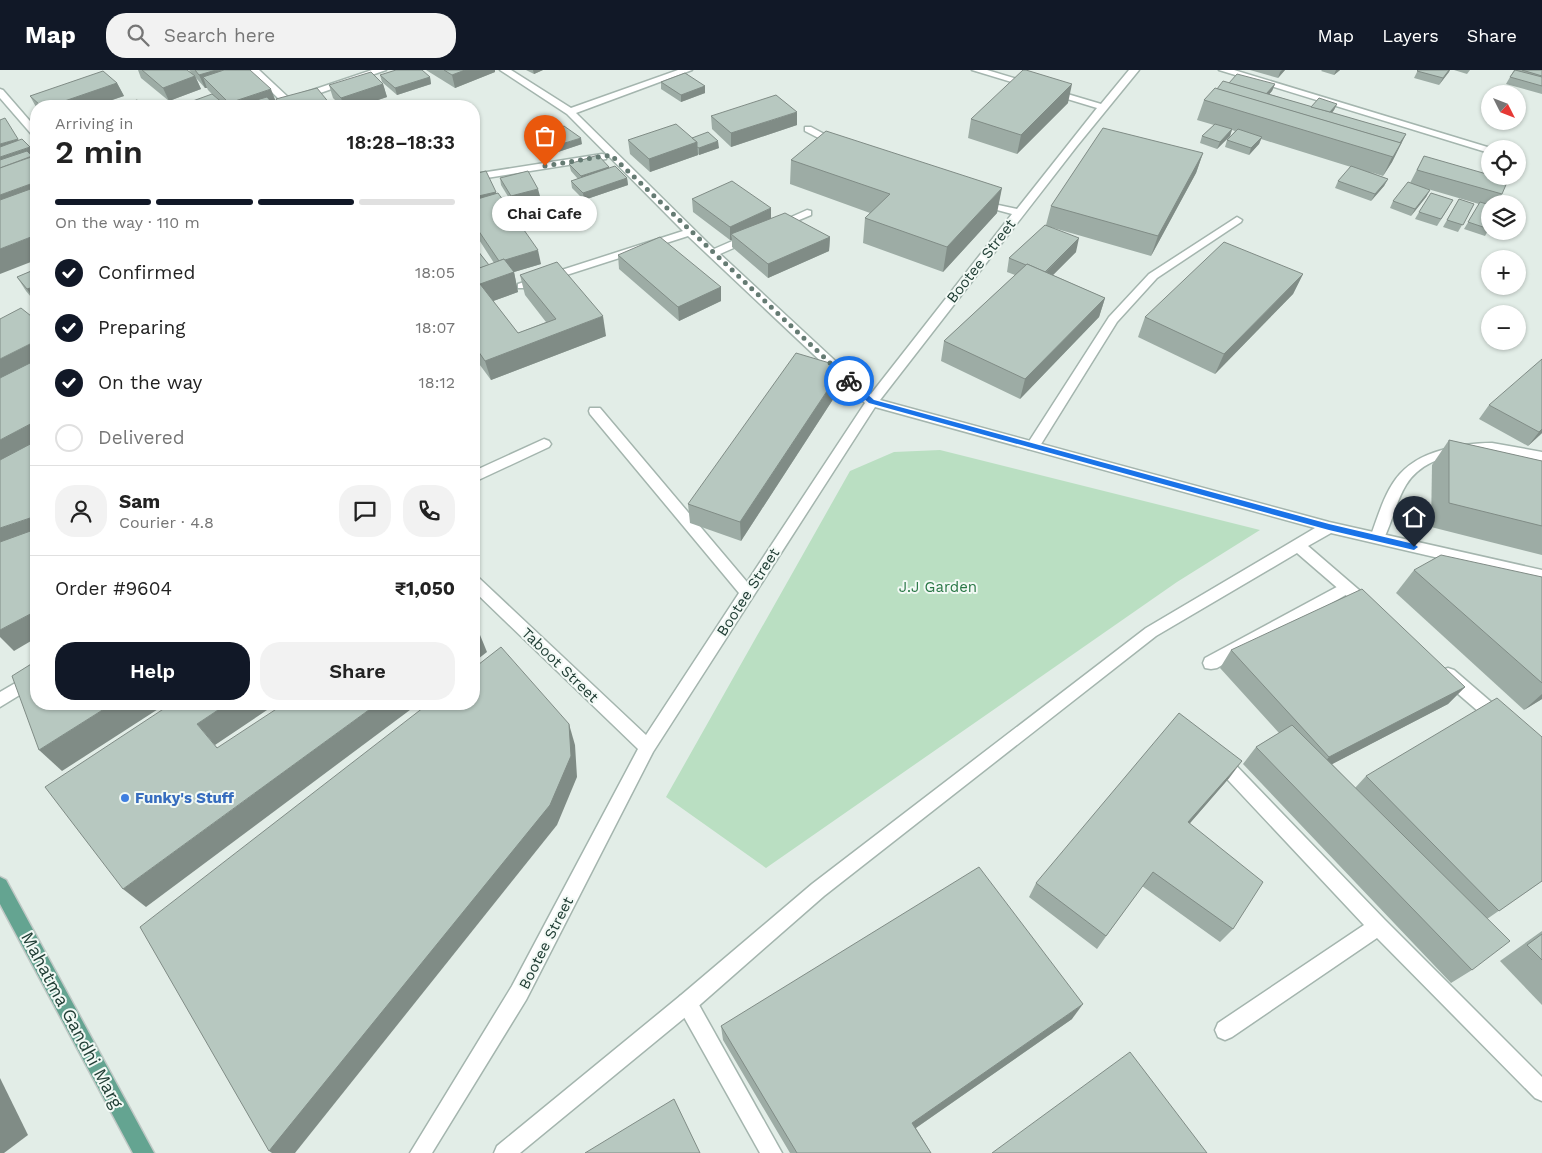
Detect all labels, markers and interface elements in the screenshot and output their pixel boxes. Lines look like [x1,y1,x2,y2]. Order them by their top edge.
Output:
search box [106,13,456,58]
text: Map [25,21,76,49]
icon: search [124,21,152,49]
text: Search here [164,24,275,47]
text: Map [1317,25,1354,46]
text: Layers [1382,25,1439,46]
text: Share [1467,25,1517,46]
north arrow [1481,85,1526,130]
map controls [1481,85,1526,350]
text: Arriving in [55,114,133,133]
pin [524,115,566,166]
icon: bag [531,122,559,150]
text: 18:28–18:33 [347,131,455,154]
text: 2 min [55,133,143,171]
button: locate [1481,140,1526,185]
button: layers [1481,195,1526,240]
callout: Chai Cafe [492,196,598,231]
text: Chai Cafe [507,204,582,223]
text: On the way · 110 m [55,213,200,232]
street label: Bootee Street [943,215,1020,307]
button: + [1481,250,1526,295]
icon: check [55,259,83,287]
text: Confirmed [98,261,195,284]
text: 18:05 [415,263,455,282]
button: − [1481,305,1526,350]
icon: check [55,314,83,342]
text: Preparing [98,316,185,339]
text: 18:07 [416,318,455,337]
courier [824,356,874,406]
icon: bike [835,367,863,395]
icon: check [55,369,83,397]
text: On the way [98,371,202,394]
text: 18:12 [419,373,455,392]
text: Delivered [98,426,185,449]
button: person [55,485,107,537]
button: chat [339,485,391,537]
button: phone [403,485,455,537]
text: Sam [119,490,160,513]
pin [1393,496,1435,547]
icon: home [1400,503,1428,531]
text: Courier · 4.8 [119,513,214,532]
street label: Bootee Street [713,544,784,639]
text: Order #9604 [55,577,172,600]
text: ₹1,050 [395,577,455,600]
park label: J.J Garden [899,578,977,596]
street label: Taboot Street [518,624,603,707]
button: Help [55,642,250,700]
button: Share [260,642,455,700]
place label: Funky's Stuff [135,789,235,807]
marker: Funky's Stuff [119,792,131,804]
street label: Bootee Street [515,893,577,992]
street label: Mahatma Gandhi Marg [17,928,128,1112]

